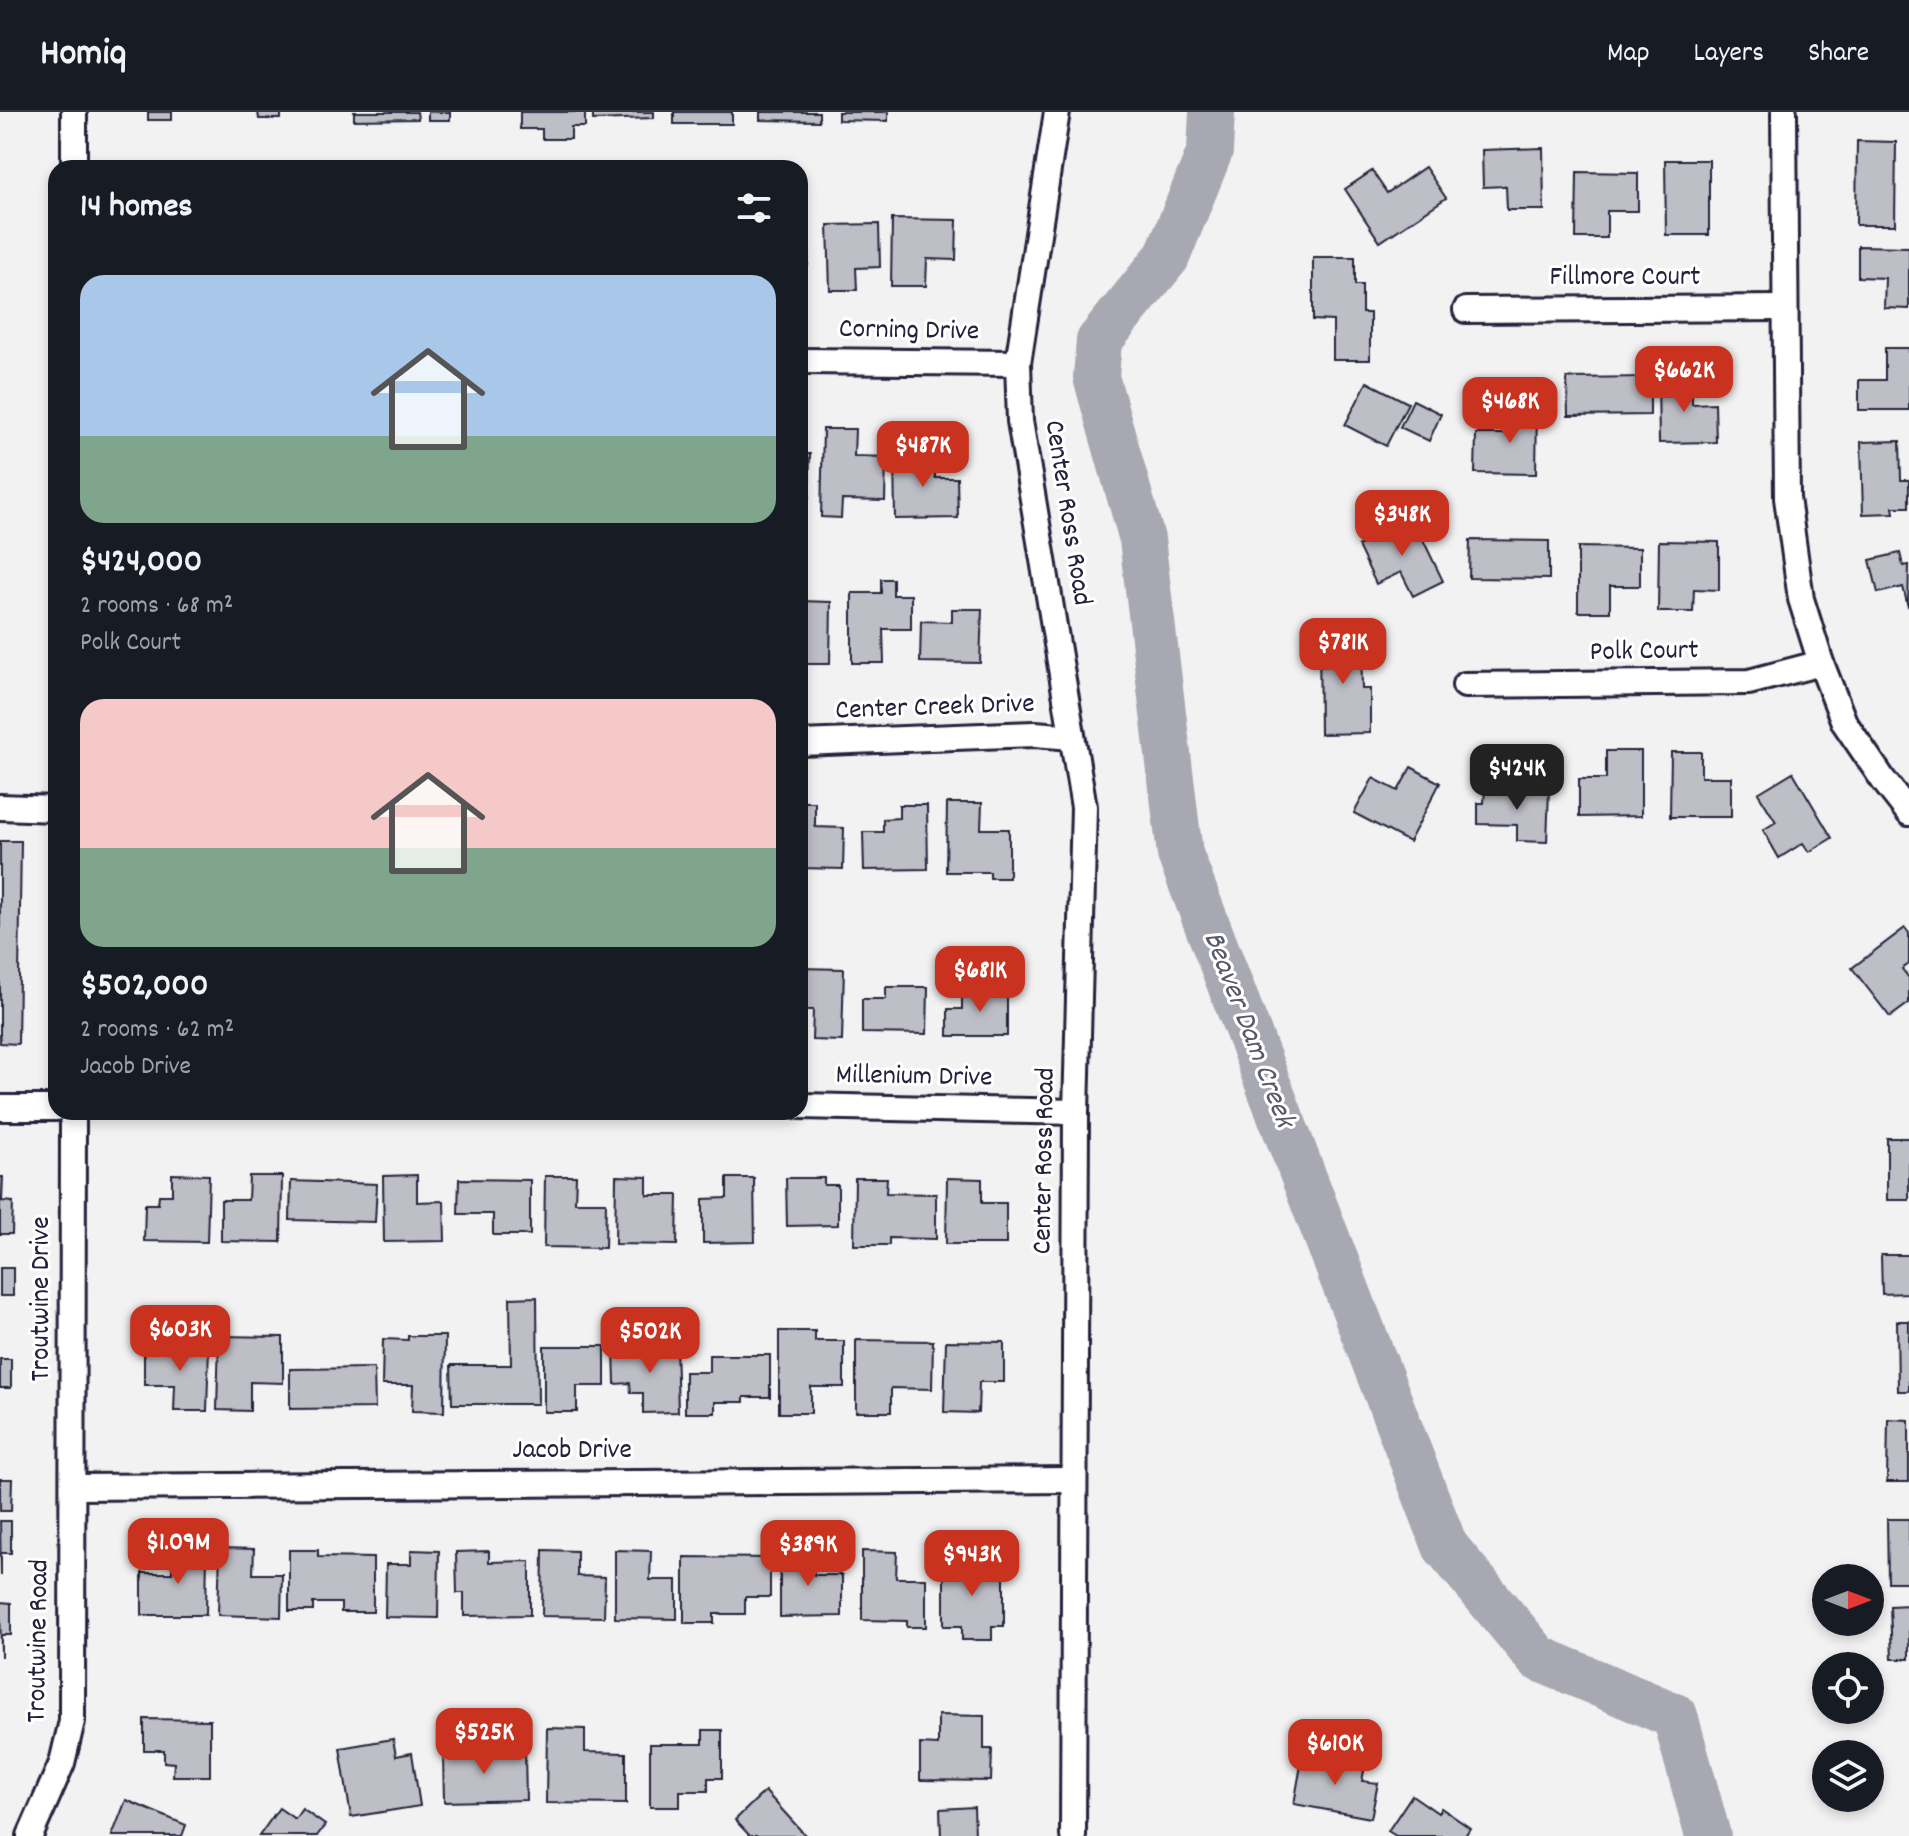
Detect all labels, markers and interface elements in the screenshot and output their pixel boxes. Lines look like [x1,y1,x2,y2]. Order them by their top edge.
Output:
text: Homiq [40,28,126,83]
text: Map [1607,35,1650,75]
text: Layers [1694,35,1764,75]
text: Share [1808,35,1869,75]
text: 14 homes [80,184,193,233]
icon: filters [732,186,776,230]
street label: Fillmore Court [1550,259,1700,299]
street label: Corning Drive [839,311,979,353]
icon: home [356,327,500,471]
pin: $662K [1628,346,1740,414]
text: $662K [1653,353,1715,390]
pin: $468K [1454,377,1566,445]
text: $468K [1480,384,1540,421]
street label: Center Ross Road [1032,418,1100,608]
pin: $487K [867,421,979,489]
text: $487K [895,428,951,465]
pin: $348K [1346,490,1458,558]
text: $348K [1373,497,1431,534]
text: $424,000 [80,539,202,588]
text: 2 rooms · 68 m² [80,588,233,625]
pin: $781K [1287,618,1399,686]
text: Polk Court [80,625,181,662]
text: $781K [1317,625,1369,662]
street label: Polk Court [1589,632,1699,674]
street label: Center Creek Drive [835,686,1035,732]
pin: $424K [1461,744,1573,812]
icon: home [356,751,500,895]
text: $424K [1488,751,1546,788]
water label: Beaver Dam Creek [1190,926,1305,1137]
pin: $681K [924,946,1036,1014]
text: $681K [953,953,1007,990]
text: $502,000 [80,963,208,1012]
text: 2 rooms · 62 m² [80,1012,234,1049]
text: Jacob Drive [80,1049,191,1086]
street label: Millenium Drive [835,1057,993,1099]
street label: Center Ross Road [1024,1067,1068,1255]
street label: Troutwine Drive [23,1216,63,1382]
pin: $603K [124,1305,236,1373]
pin: $502K [594,1307,706,1375]
text: $603K [148,1312,212,1349]
text: $502K [619,1314,681,1351]
street label: Jacob Drive [512,1432,632,1472]
pin: $1.09M [113,1518,243,1586]
pin: $389K [752,1520,864,1588]
text: $1.09M [146,1525,210,1562]
text: $389K [778,1527,838,1564]
pin: $943K [916,1530,1028,1598]
text: $943K [942,1537,1002,1574]
street label: Troutwine Road [19,1559,61,1723]
north arrow [1812,1564,1884,1636]
map controls [1812,1564,1884,1812]
button: locate [1812,1652,1884,1724]
pin: $525K [428,1708,540,1776]
text: $525K [454,1715,514,1752]
pin: $610K [1279,1719,1391,1787]
text: $610K [1306,1726,1364,1763]
button: layers [1812,1740,1884,1812]

